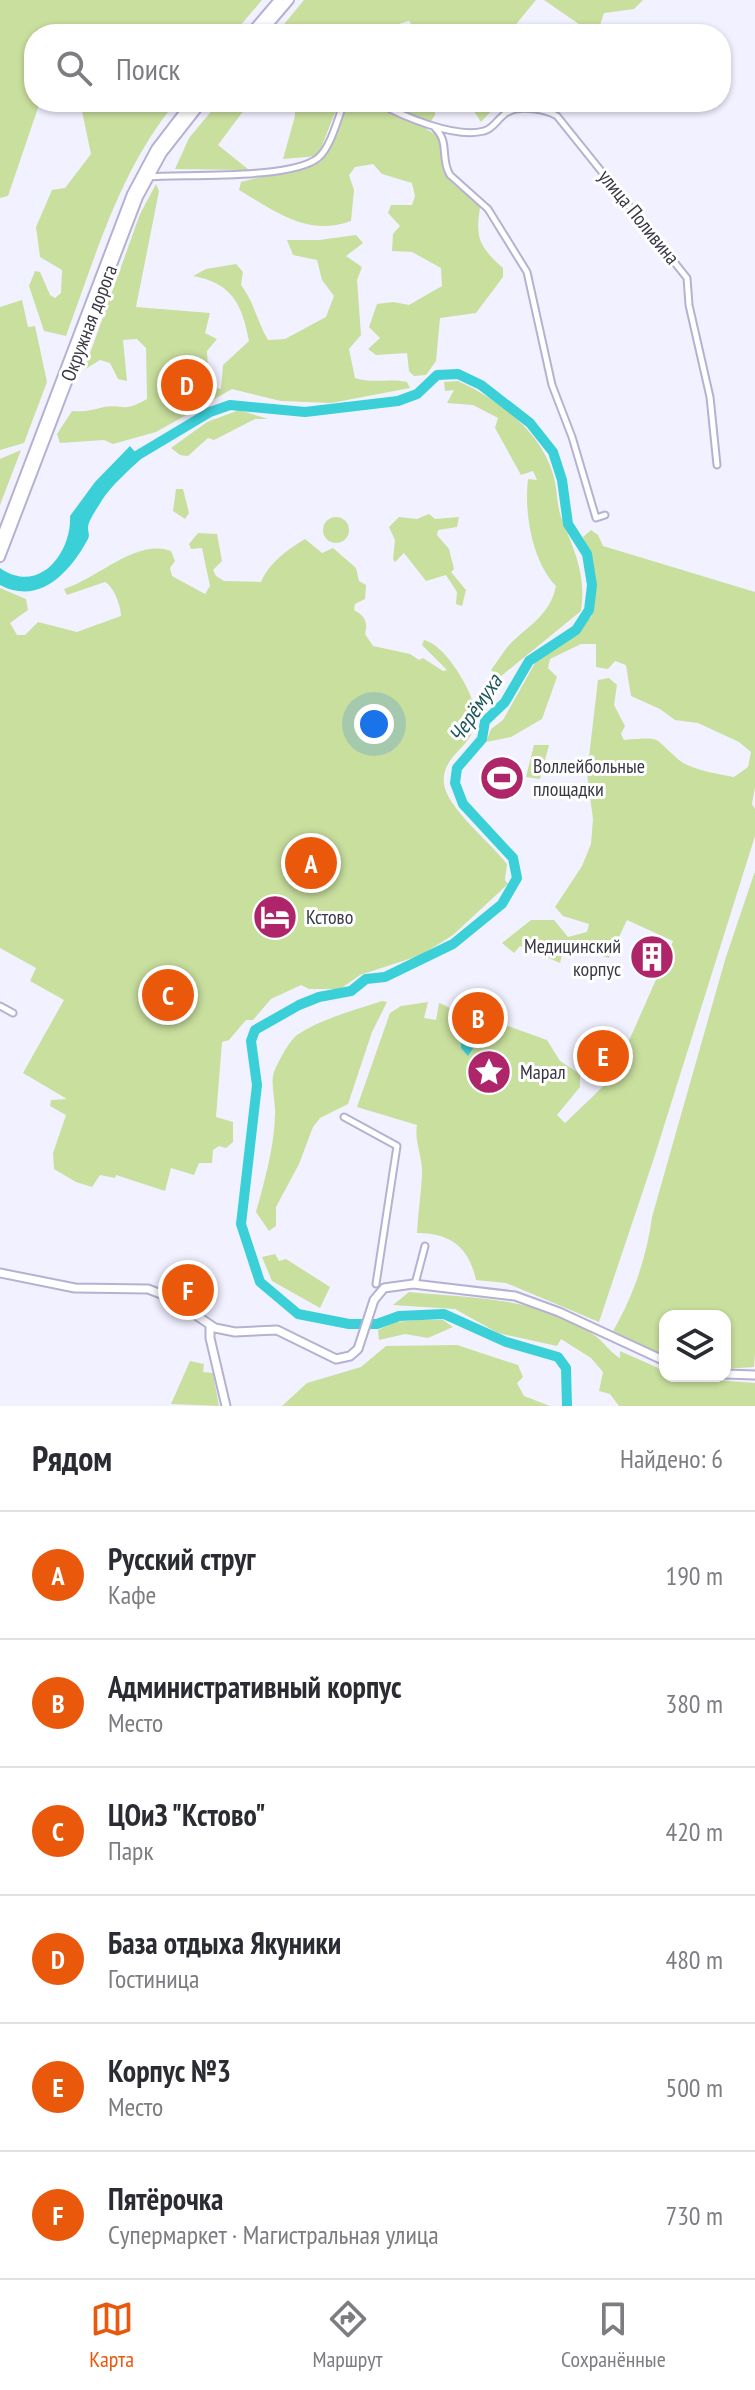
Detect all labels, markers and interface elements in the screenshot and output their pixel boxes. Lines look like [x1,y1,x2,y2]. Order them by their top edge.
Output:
search box [24,24,731,112]
icon: search [52,46,96,90]
text: Поиск [116,49,180,88]
street label: улица Поливина [593,164,685,270]
street label: Окружная дорога [55,261,123,385]
pin: D [161,355,213,415]
water label: Черёмуха [442,668,509,747]
your location [354,704,394,744]
place label: Воллейбольные площадки [533,753,645,802]
sports icon: Воллейбольные площадки [478,754,526,802]
pin: A [285,833,337,893]
hotel icon: Кстово [251,893,299,941]
place label: Кстово [306,904,353,930]
place label: Медицинский корпус [524,933,621,982]
building icon: Медицинский корпус [628,933,676,981]
pin: C [142,965,194,1025]
pin: B [452,988,504,1048]
pin: E [577,1026,629,1086]
place icon: Марал [465,1048,513,1096]
place label: Марал [520,1059,566,1085]
pin: F [162,1260,214,1320]
map controls [659,1310,731,1382]
button: layers [659,1310,731,1382]
text: Рядом [32,1436,112,1480]
text: Найдено: 6 [620,1442,723,1475]
text: Русский струг [108,1539,255,1578]
text: A [51,1559,65,1592]
text: 190 m [665,1559,723,1592]
text: Кафе [108,1578,156,1611]
text: Административный корпус [108,1667,401,1706]
text: B [52,1687,64,1720]
text: 380 m [665,1687,723,1720]
text: Место [108,1706,163,1739]
text: ЦОиЗ "Кстово" [108,1795,265,1834]
text: C [52,1815,64,1848]
text: 420 m [665,1815,723,1848]
text: Парк [108,1834,153,1867]
text: База отдыха Якуники [108,1923,341,1962]
text: D [51,1943,65,1976]
text: 480 m [665,1943,723,1976]
text: Гостиница [108,1962,200,1995]
text: Корпус №3 [108,2051,231,2090]
text: E [52,2071,64,2104]
text: 500 m [665,2071,723,2104]
text: Место [108,2090,163,2123]
text: Пятёрочка [108,2179,223,2218]
text: F [53,2199,63,2232]
text: 730 m [665,2199,723,2232]
text: Супермаркет · Магистральная улица [108,2218,439,2251]
tab: Карта [89,2297,134,2373]
tab: Маршрут [312,2297,383,2373]
tab: Сохранённые [561,2297,666,2373]

